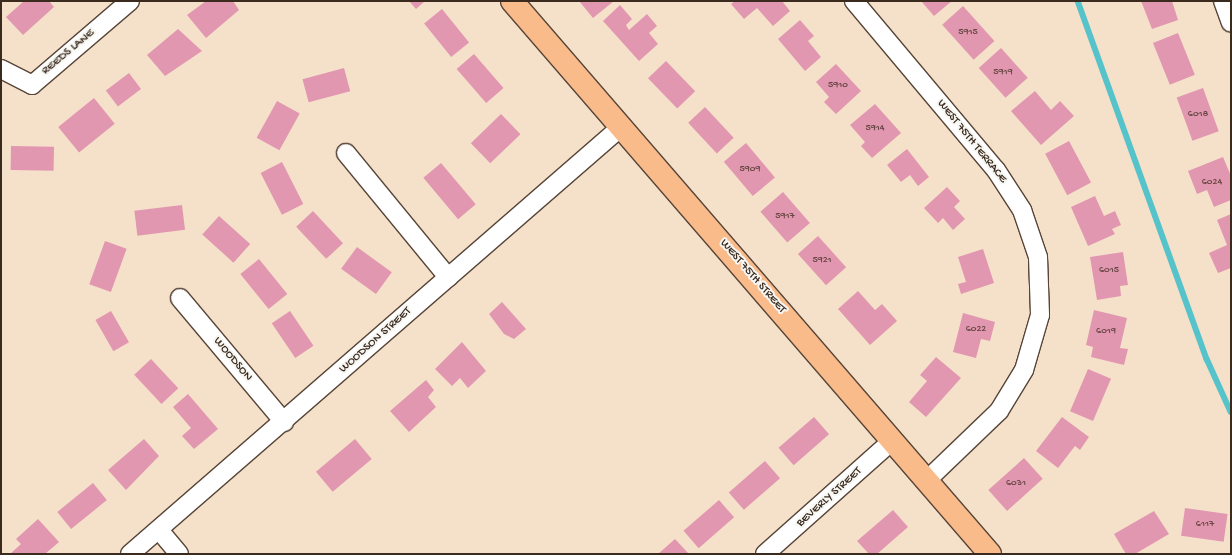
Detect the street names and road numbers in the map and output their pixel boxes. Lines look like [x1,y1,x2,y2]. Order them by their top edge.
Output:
street label: REEDS LANE [40,27,98,79]
street label: WEST 75TH TERRACE [933,97,1009,187]
street label: WEST 75TH STREET [716,237,788,317]
street label: WOODSON STREET [337,305,415,377]
street label: WOODSON [209,335,255,385]
street label: BEVERLY STREET [794,465,866,531]

